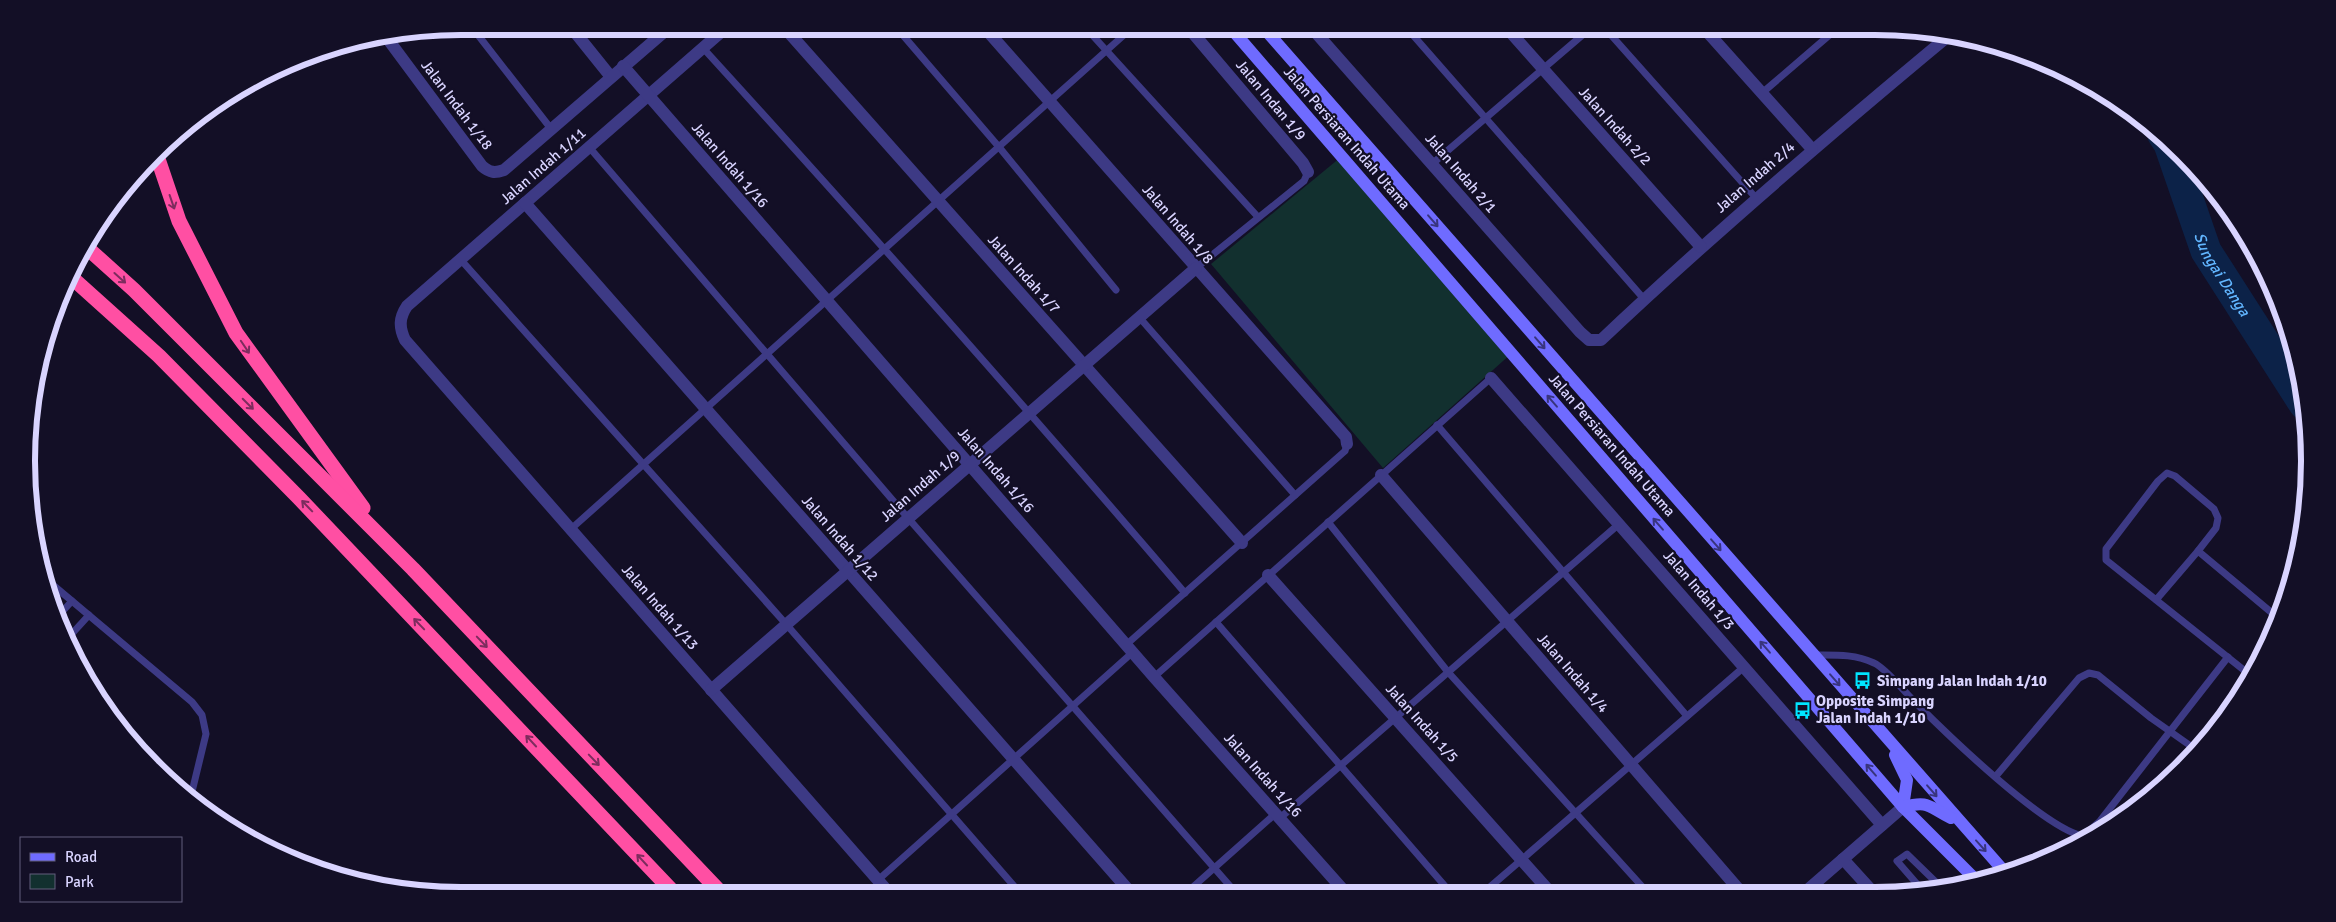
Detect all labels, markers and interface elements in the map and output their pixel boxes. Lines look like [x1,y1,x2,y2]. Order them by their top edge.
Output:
street label: Jalan Indan 1/9 [1232,56,1310,144]
street label: Jalan Indah 1/18 [417,57,497,153]
street label: Jalan Persiaran Indah Utama [1280,63,1414,213]
street label: Jalan Indah 2/2 [1575,83,1655,169]
street label: Jalan Indah 1/16 [688,118,772,212]
street label: Jalan Indah 1/11 [496,124,590,208]
street label: Jalan Indah 2/1 [1422,130,1500,216]
street label: Jalan Indah 2/4 [1712,138,1798,216]
street label: Jalan Indah 1/8 [1139,181,1217,267]
one-way arrow [168,194,177,209]
one-way arrow [1427,214,1438,227]
water label: Sungai Danga [2189,230,2255,321]
street label: Jalan Indah 1/7 [984,231,1064,317]
one-way arrow [113,272,126,284]
one-way arrow [1534,337,1546,350]
one-way arrow [240,340,250,354]
street label: Jalan Persiaran Indah Utama [1545,370,1679,520]
one-way arrow [1547,394,1558,407]
one-way arrow [242,398,254,411]
street label: Jalan Indah 1/16 [954,423,1038,517]
street label: Jalan Indah 1/9 [877,447,963,525]
street label: Jalan Indah 1/12 [798,491,882,585]
one-way arrow [301,500,313,512]
one-way arrow [1653,517,1664,530]
one-way arrow [1710,538,1722,551]
street label: Jalan Indah 1/3 [1660,547,1738,633]
street label: Jalan Indah 1/13 [618,560,702,654]
one-way arrow [413,617,425,630]
street label: Jalan Indah 1/4 [1534,630,1612,716]
one-way arrow [476,636,488,648]
one-way arrow [1759,640,1770,653]
bus stop icon: Simpang Jalan Indah 1/10 [1853,671,1873,691]
place label: Simpang Jalan Indah 1/10 [1877,672,2047,690]
one-way arrow [1829,673,1840,686]
street label: Jalan Indah 1/5 [1382,680,1462,766]
place label: Opposite Simpang Jalan Indah 1/10 [1816,692,1934,727]
bus stop icon: Opposite Simpang Jalan Indah 1/10 [1792,700,1812,720]
street label: Jalan Indah 1/16 [1220,729,1306,821]
one-way arrow [525,735,537,748]
one-way arrow [588,754,600,766]
one-way arrow [1865,763,1877,776]
one-way arrow [1926,784,1937,797]
legend [20,837,182,902]
one-way arrow [1975,839,1987,852]
text: Road [65,848,97,866]
one-way arrow [636,853,648,866]
text: Park [65,873,94,891]

